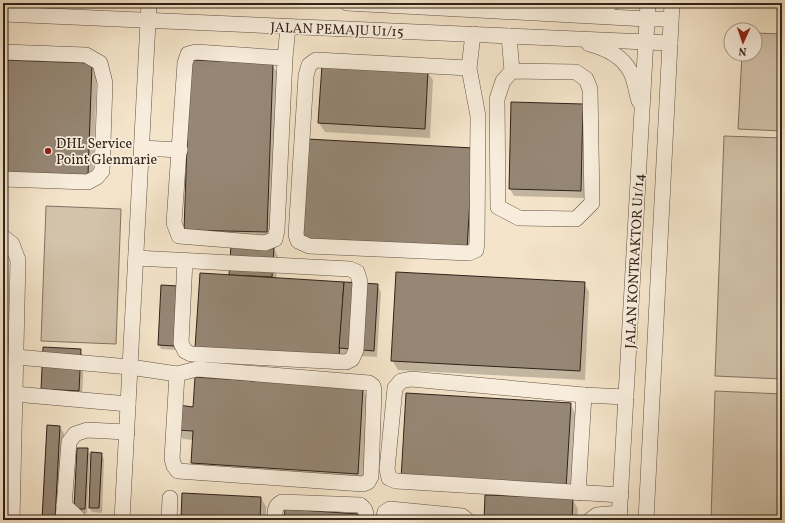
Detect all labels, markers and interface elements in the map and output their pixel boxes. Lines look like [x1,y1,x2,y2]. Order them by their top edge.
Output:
street label: JALAN PEMAJU U1/15 [270,19,404,42]
north arrow [723,22,763,62]
text: N [738,43,747,58]
place label: DHL Service Point Glenmarie [56,135,157,170]
marker: DHL Service Point Glenmarie [43,146,53,156]
street label: JALAN KONTRAKTOR U1/14 [621,173,650,349]

